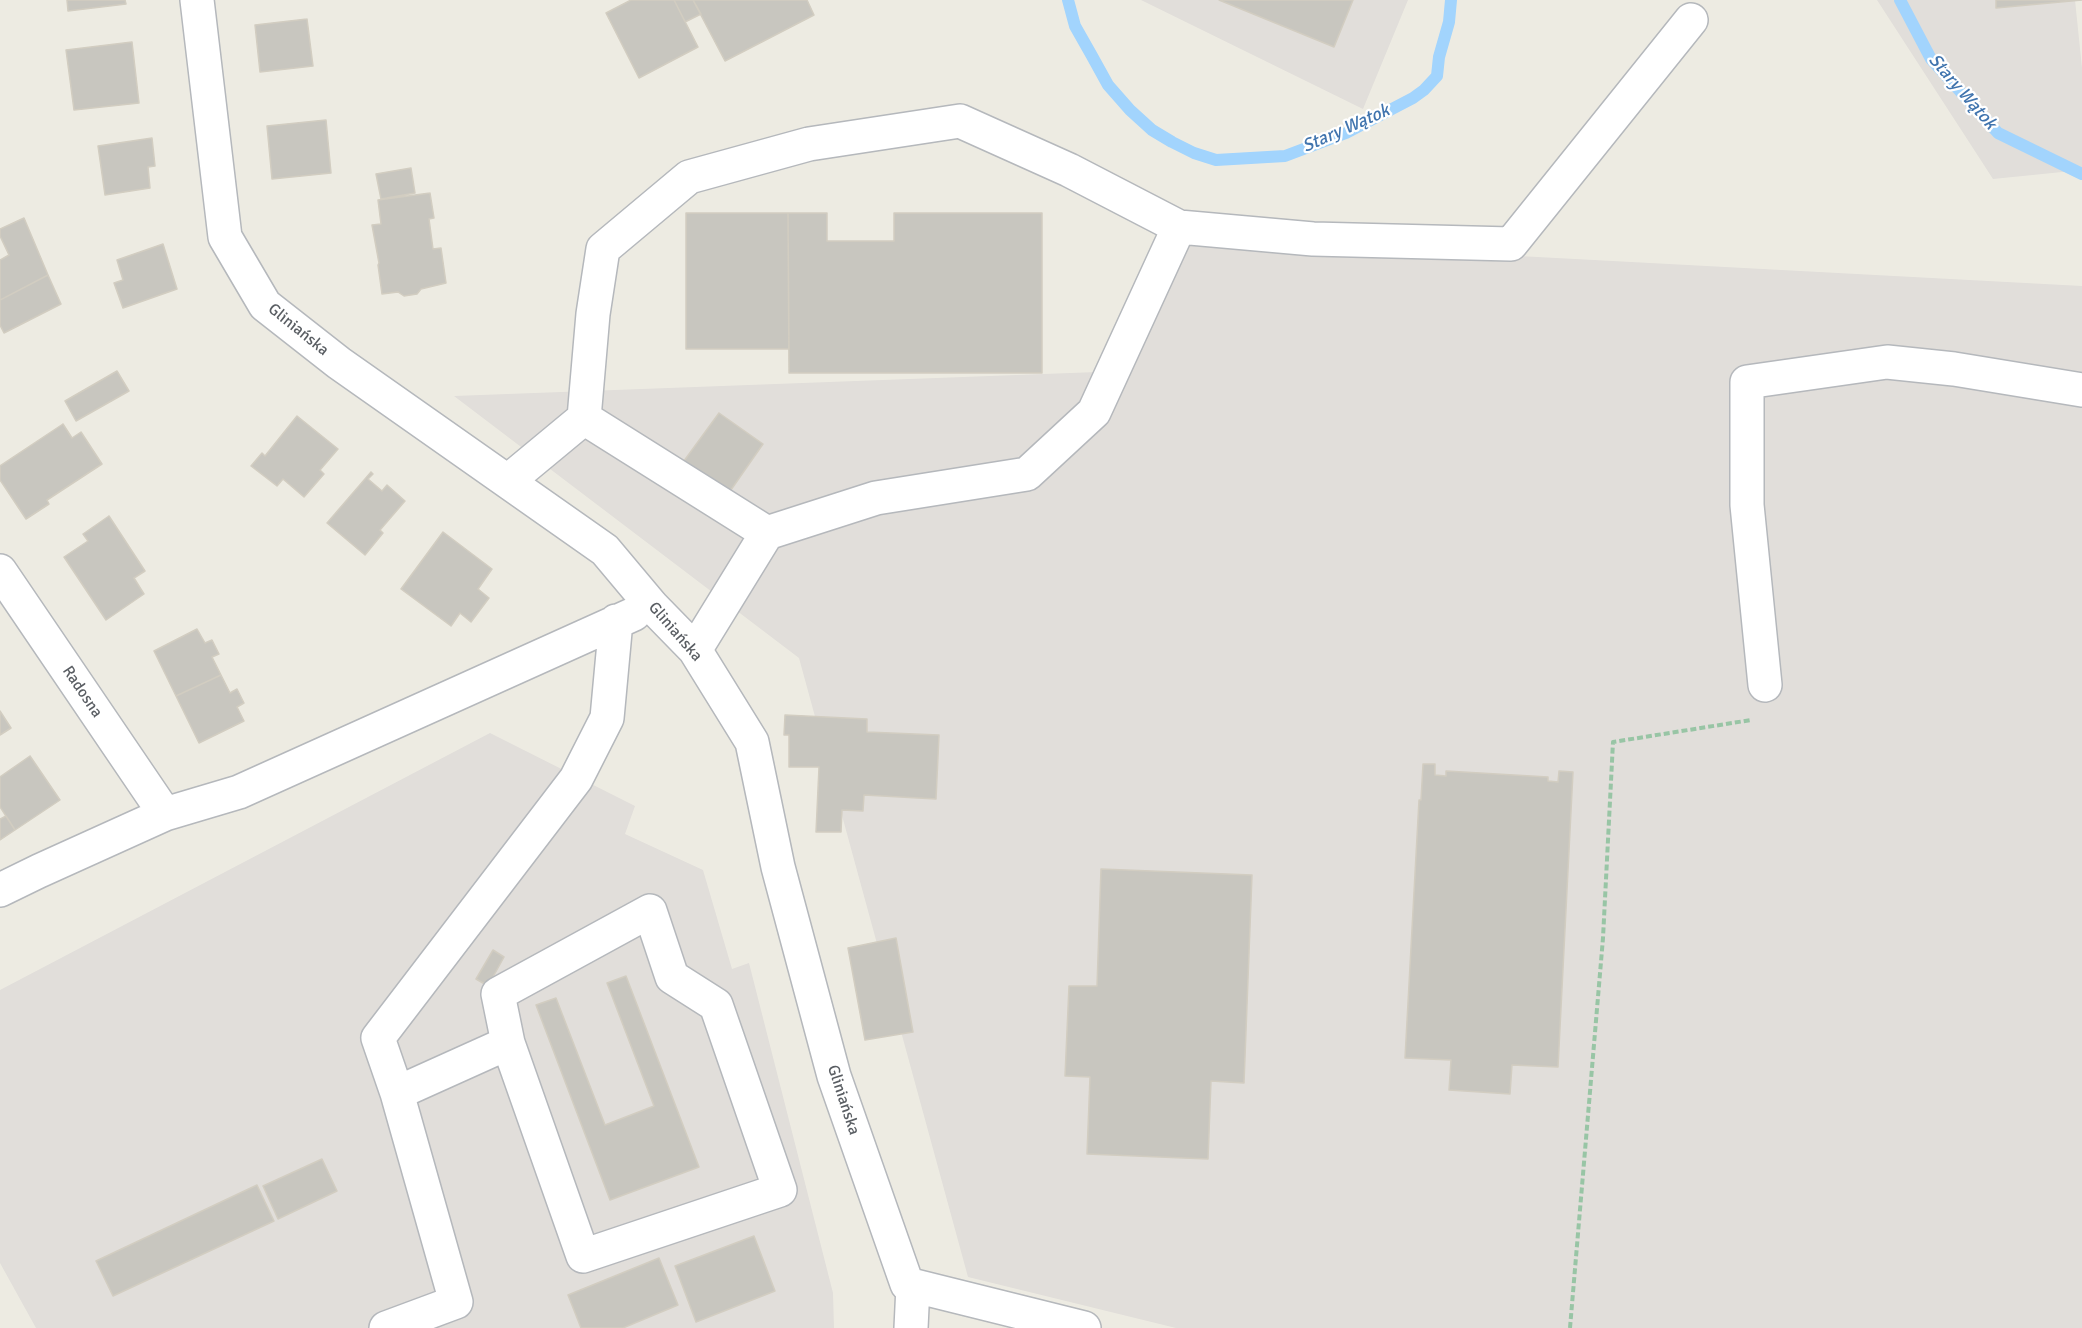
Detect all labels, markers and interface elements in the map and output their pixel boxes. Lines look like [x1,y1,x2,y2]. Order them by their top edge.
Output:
water label: Stary Wątok [1923,50,2001,134]
water label: Stary Wątok [1299,100,1393,158]
street label: Gliniańska [264,300,332,360]
street label: Gliniańska [644,598,706,666]
street label: Radosna [58,663,106,721]
street label: Gliniańska [823,1063,863,1137]

